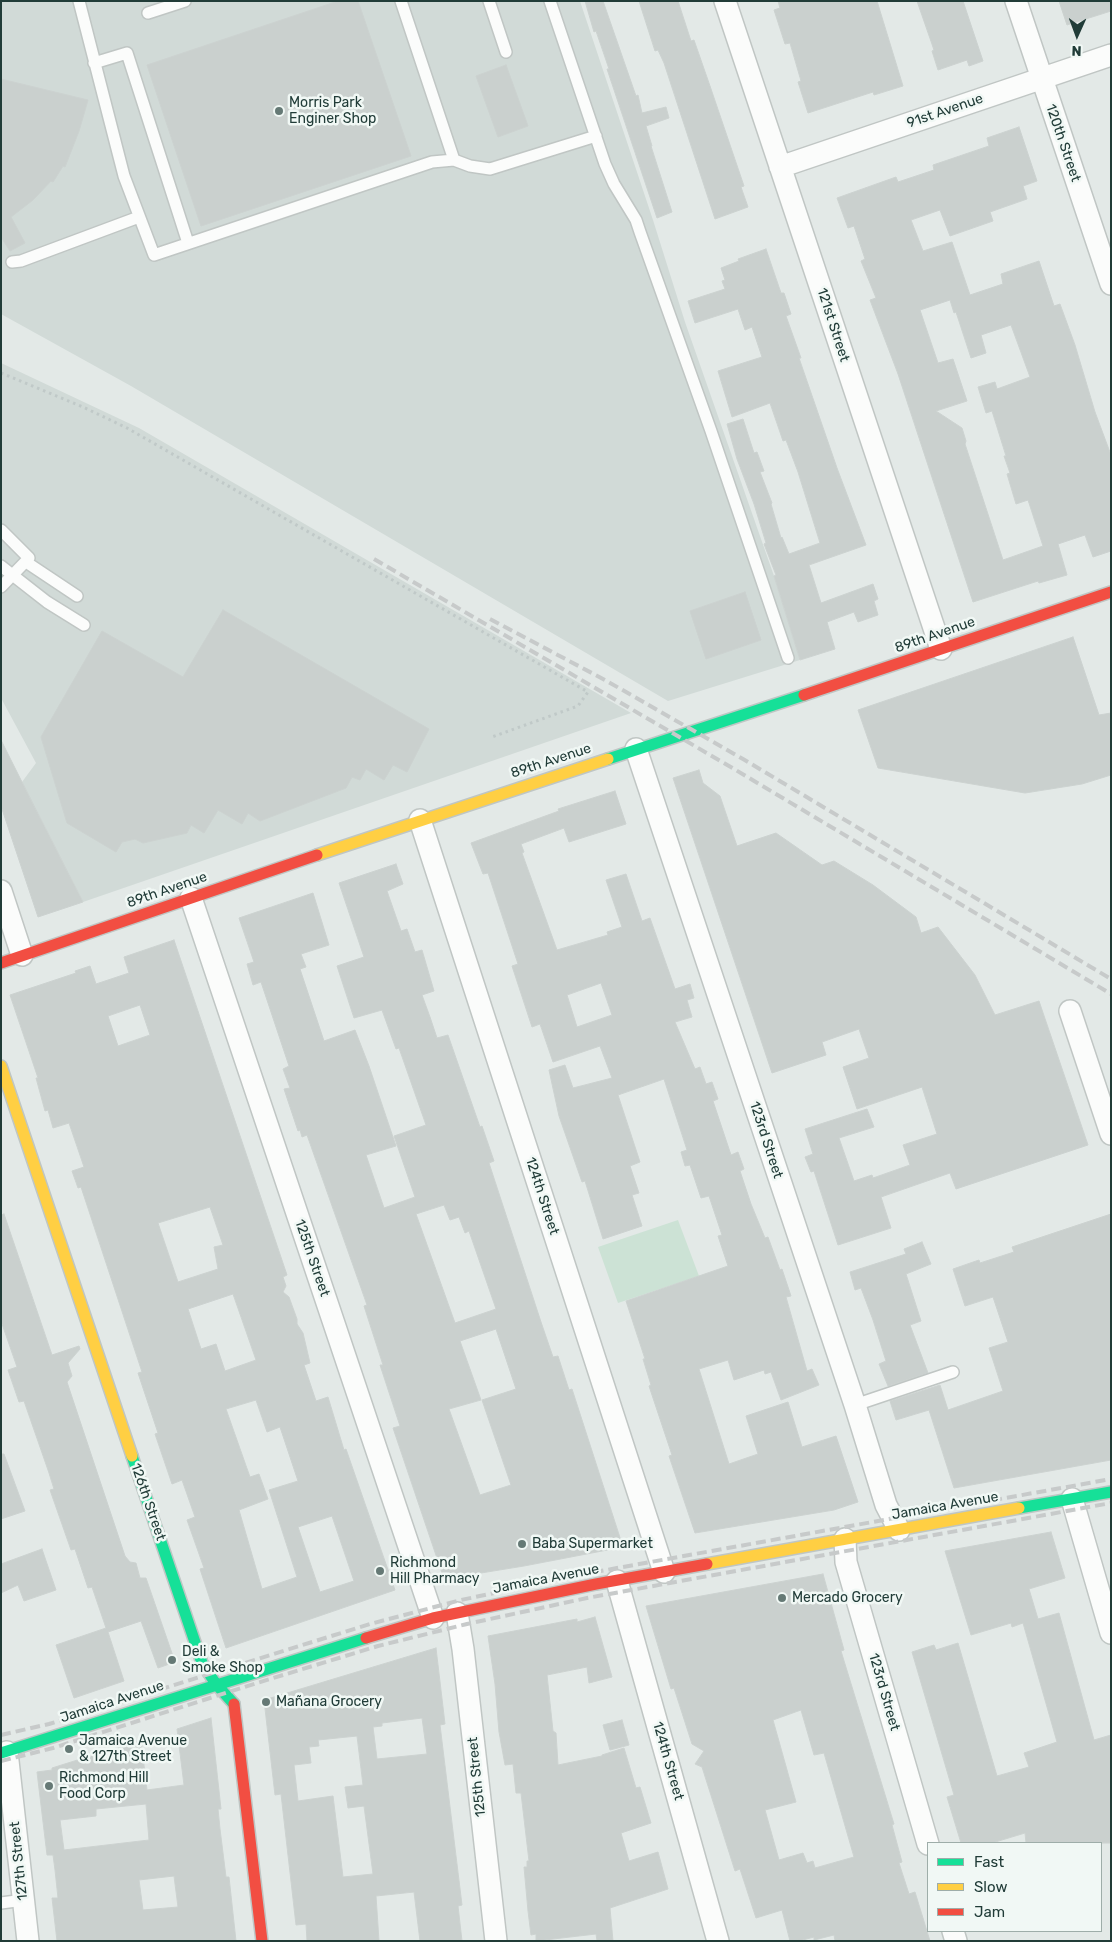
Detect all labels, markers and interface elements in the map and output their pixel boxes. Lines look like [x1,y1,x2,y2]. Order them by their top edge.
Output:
north arrow [1052,10,1102,60]
text: N [1071,42,1082,59]
street label: 91st Avenue [905,90,985,132]
place label: Morris Park Enginer Shop [289,95,376,128]
street label: 120th Street [1042,102,1084,184]
marker: Morris Park Enginer Shop [273,105,285,117]
street label: 121st Street [813,286,853,364]
street label: 89th Avenue [893,613,977,657]
street label: 89th Avenue [509,740,593,782]
street label: 89th Avenue [125,868,209,912]
street label: 123rd Street [746,1099,786,1181]
street label: 124th Street [522,1155,562,1237]
street label: 125th Street [291,1217,333,1299]
street label: 126th Street [127,1461,169,1543]
street label: Jamaica Avenue [890,1488,1000,1524]
place label: Baba Supermarket [532,1536,653,1552]
marker: Baba Supermarket [516,1538,528,1550]
place label: Richmond Hill Pharmacy [390,1555,480,1588]
street label: Jamaica Avenue [491,1560,601,1598]
marker: Richmond Hill Pharmacy [374,1565,386,1577]
place label: Mercado Grocery [792,1590,903,1606]
marker: Mercado Grocery [776,1592,788,1604]
place label: Deli & Smoke Shop [182,1644,263,1676]
street label: 123rd Street [865,1651,903,1733]
marker: Deli & Smoke Shop [166,1654,178,1666]
street label: Jamaica Avenue [58,1677,166,1727]
place label: Mañana Grocery [276,1694,382,1710]
marker: Mañana Grocery [260,1696,272,1708]
street label: 124th Street [649,1720,687,1802]
place label: Jamaica Avenue & 127th Street [79,1733,187,1765]
street label: 125th Street [464,1736,490,1818]
marker: Jamaica Avenue & 127th Street [63,1743,75,1755]
place label: Richmond Hill Food Corp [59,1770,149,1802]
marker: Richmond Hill Food Corp [43,1780,55,1792]
street label: 127th Street [7,1821,31,1901]
legend [927,1842,1102,1932]
text: Fast [974,1853,1004,1871]
text: Slow [974,1878,1007,1896]
text: Jam [974,1903,1005,1921]

